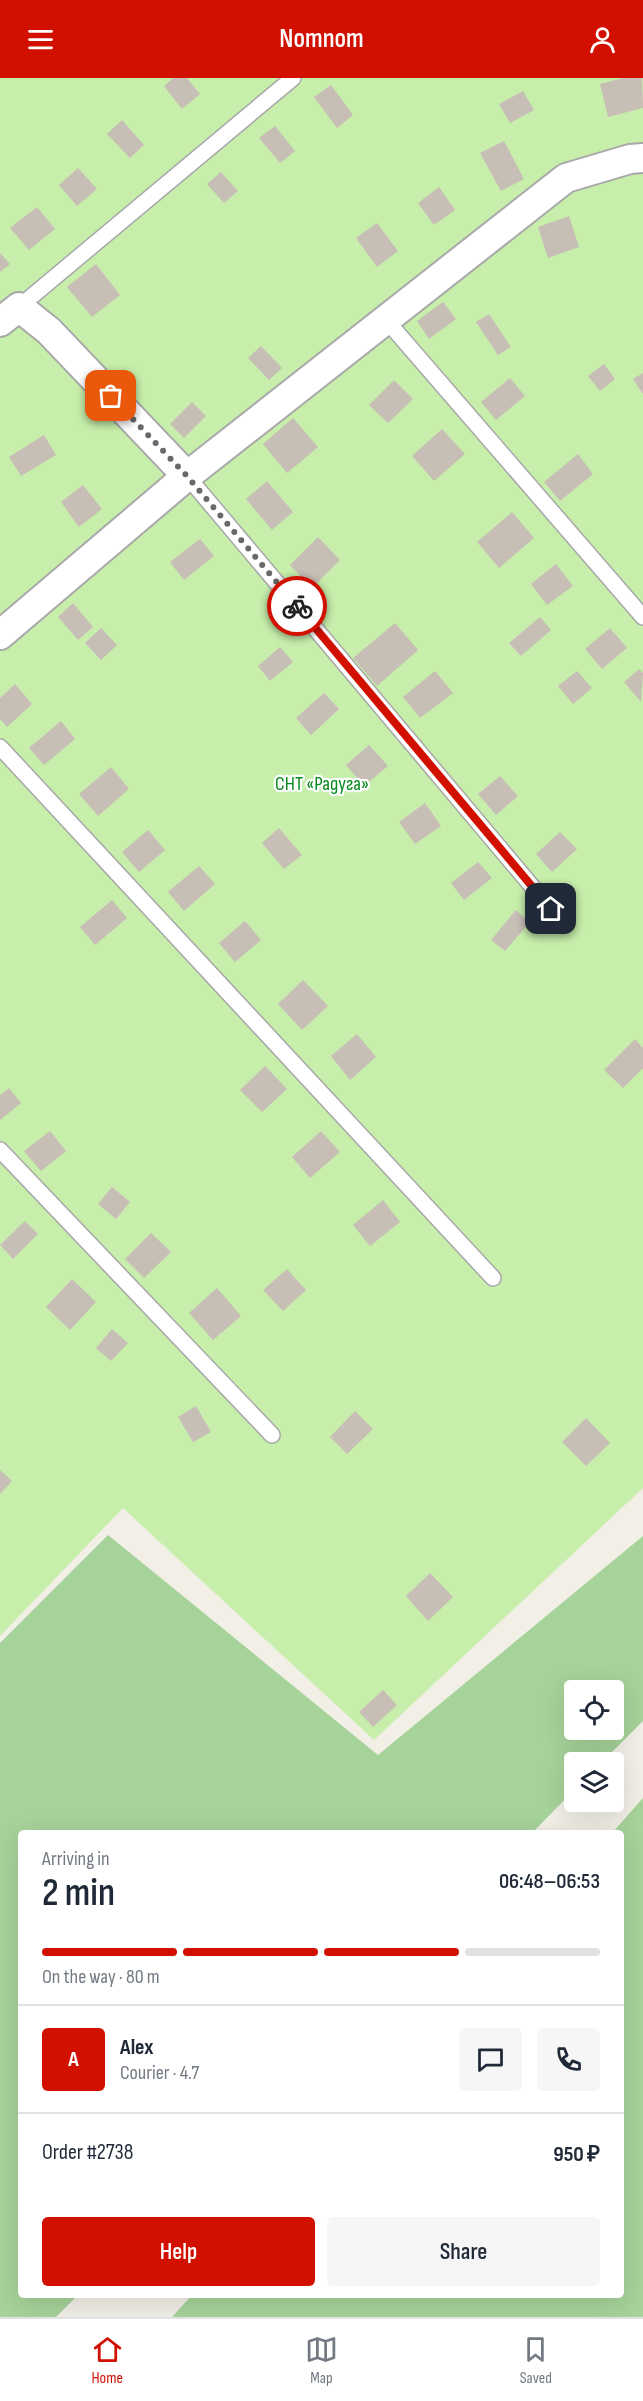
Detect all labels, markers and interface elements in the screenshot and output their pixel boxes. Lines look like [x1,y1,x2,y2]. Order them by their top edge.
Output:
icon: menu [24,23,57,56]
text: Nomnom [279,23,364,55]
icon: person [586,23,619,56]
pin [85,370,136,421]
icon: bag [94,379,127,412]
courier [267,576,327,636]
icon: bike [281,590,314,623]
park label: СНТ «Радуга» [275,772,369,796]
pin [525,883,576,934]
icon: home [534,892,567,925]
map controls [564,1680,624,1812]
button: locate [564,1680,624,1740]
button: layers [564,1752,624,1812]
text: Arriving in [42,1847,110,1871]
text: 06:48–06:53 [499,1868,600,1895]
text: 2 min [42,1870,115,1917]
text: On the way · 80 m [42,1965,160,1989]
button: chat [459,2028,522,2091]
button: phone [537,2028,600,2091]
text: Alex [120,2034,153,2061]
text: A [68,2046,79,2073]
text: Courier · 4.7 [120,2061,199,2085]
text: Order #2738 [42,2139,133,2166]
text: 950 ₽ [553,2141,600,2168]
button: Help [42,2217,315,2286]
button: Share [327,2217,600,2286]
tab: Home [91,2333,124,2388]
tab: Map [305,2333,338,2388]
tab: Saved [519,2333,552,2388]

